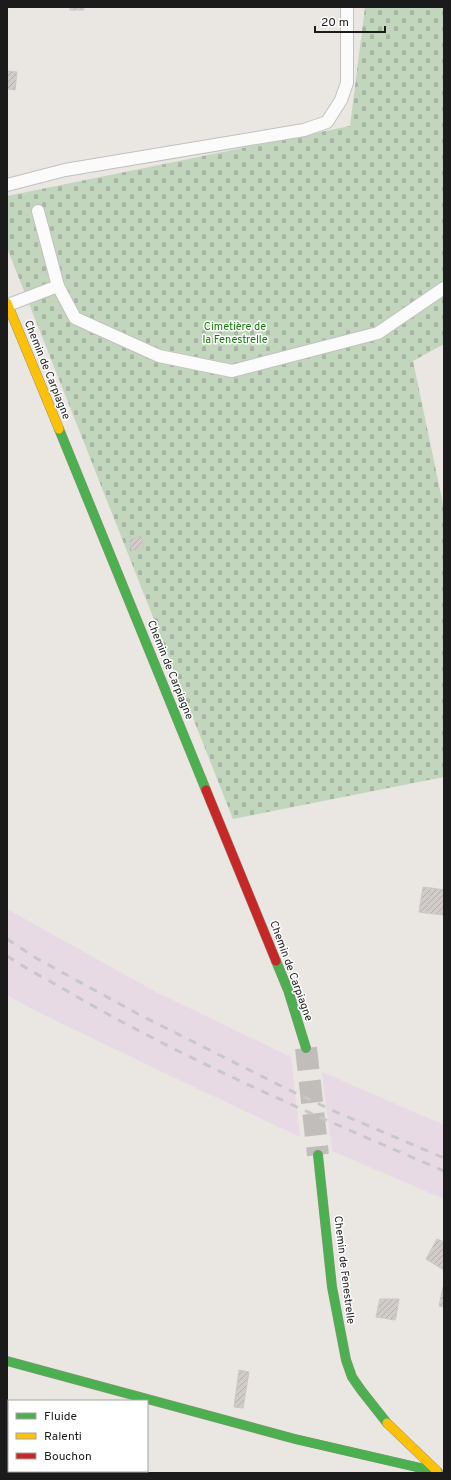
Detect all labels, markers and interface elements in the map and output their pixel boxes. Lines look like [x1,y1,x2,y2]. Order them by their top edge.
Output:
scale bar [315,8,385,34]
text: 20 m [321,15,349,31]
street label: Chemin de Carpiagne [21,318,73,422]
park label: Cimetière de la Fenestrelle [202,320,268,347]
street label: Chemin de Carpiagne [144,618,196,722]
street label: Chemin de Carpiagne [266,919,316,1023]
street label: Chemin de Fenestrelle [330,1215,358,1325]
legend [8,1400,148,1472]
text: Fluide [44,1409,77,1425]
text: Ralenti [44,1429,82,1445]
text: Bouchon [44,1449,92,1465]

